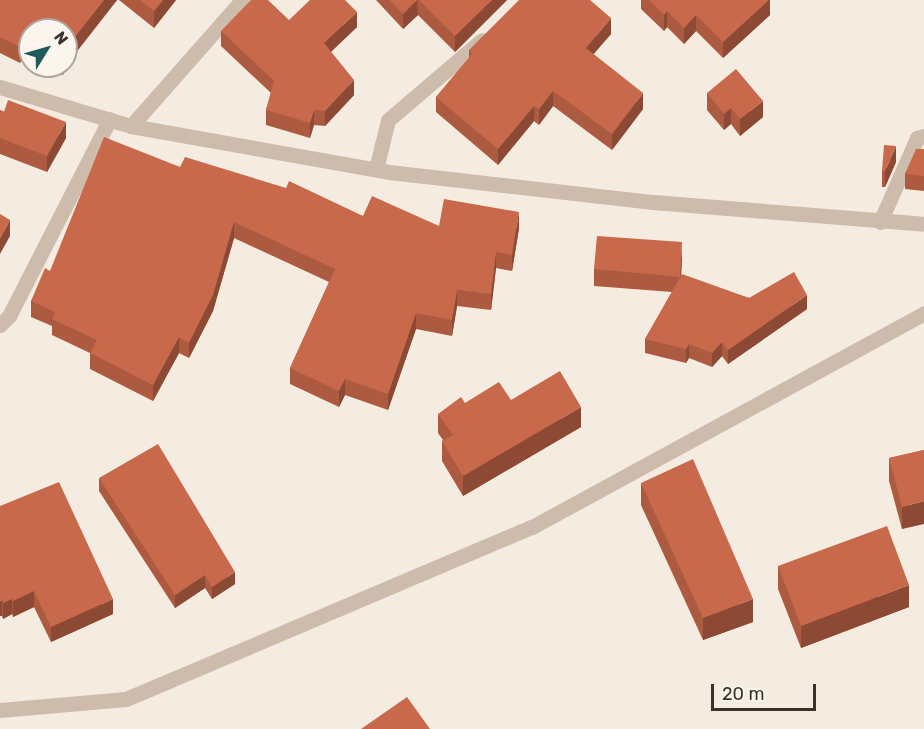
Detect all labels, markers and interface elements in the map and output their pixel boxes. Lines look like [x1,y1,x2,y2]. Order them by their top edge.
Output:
north arrow [18,18,78,78]
text: N [50,28,72,48]
scale bar [714,672,819,710]
text: 20 m [722,683,764,705]

